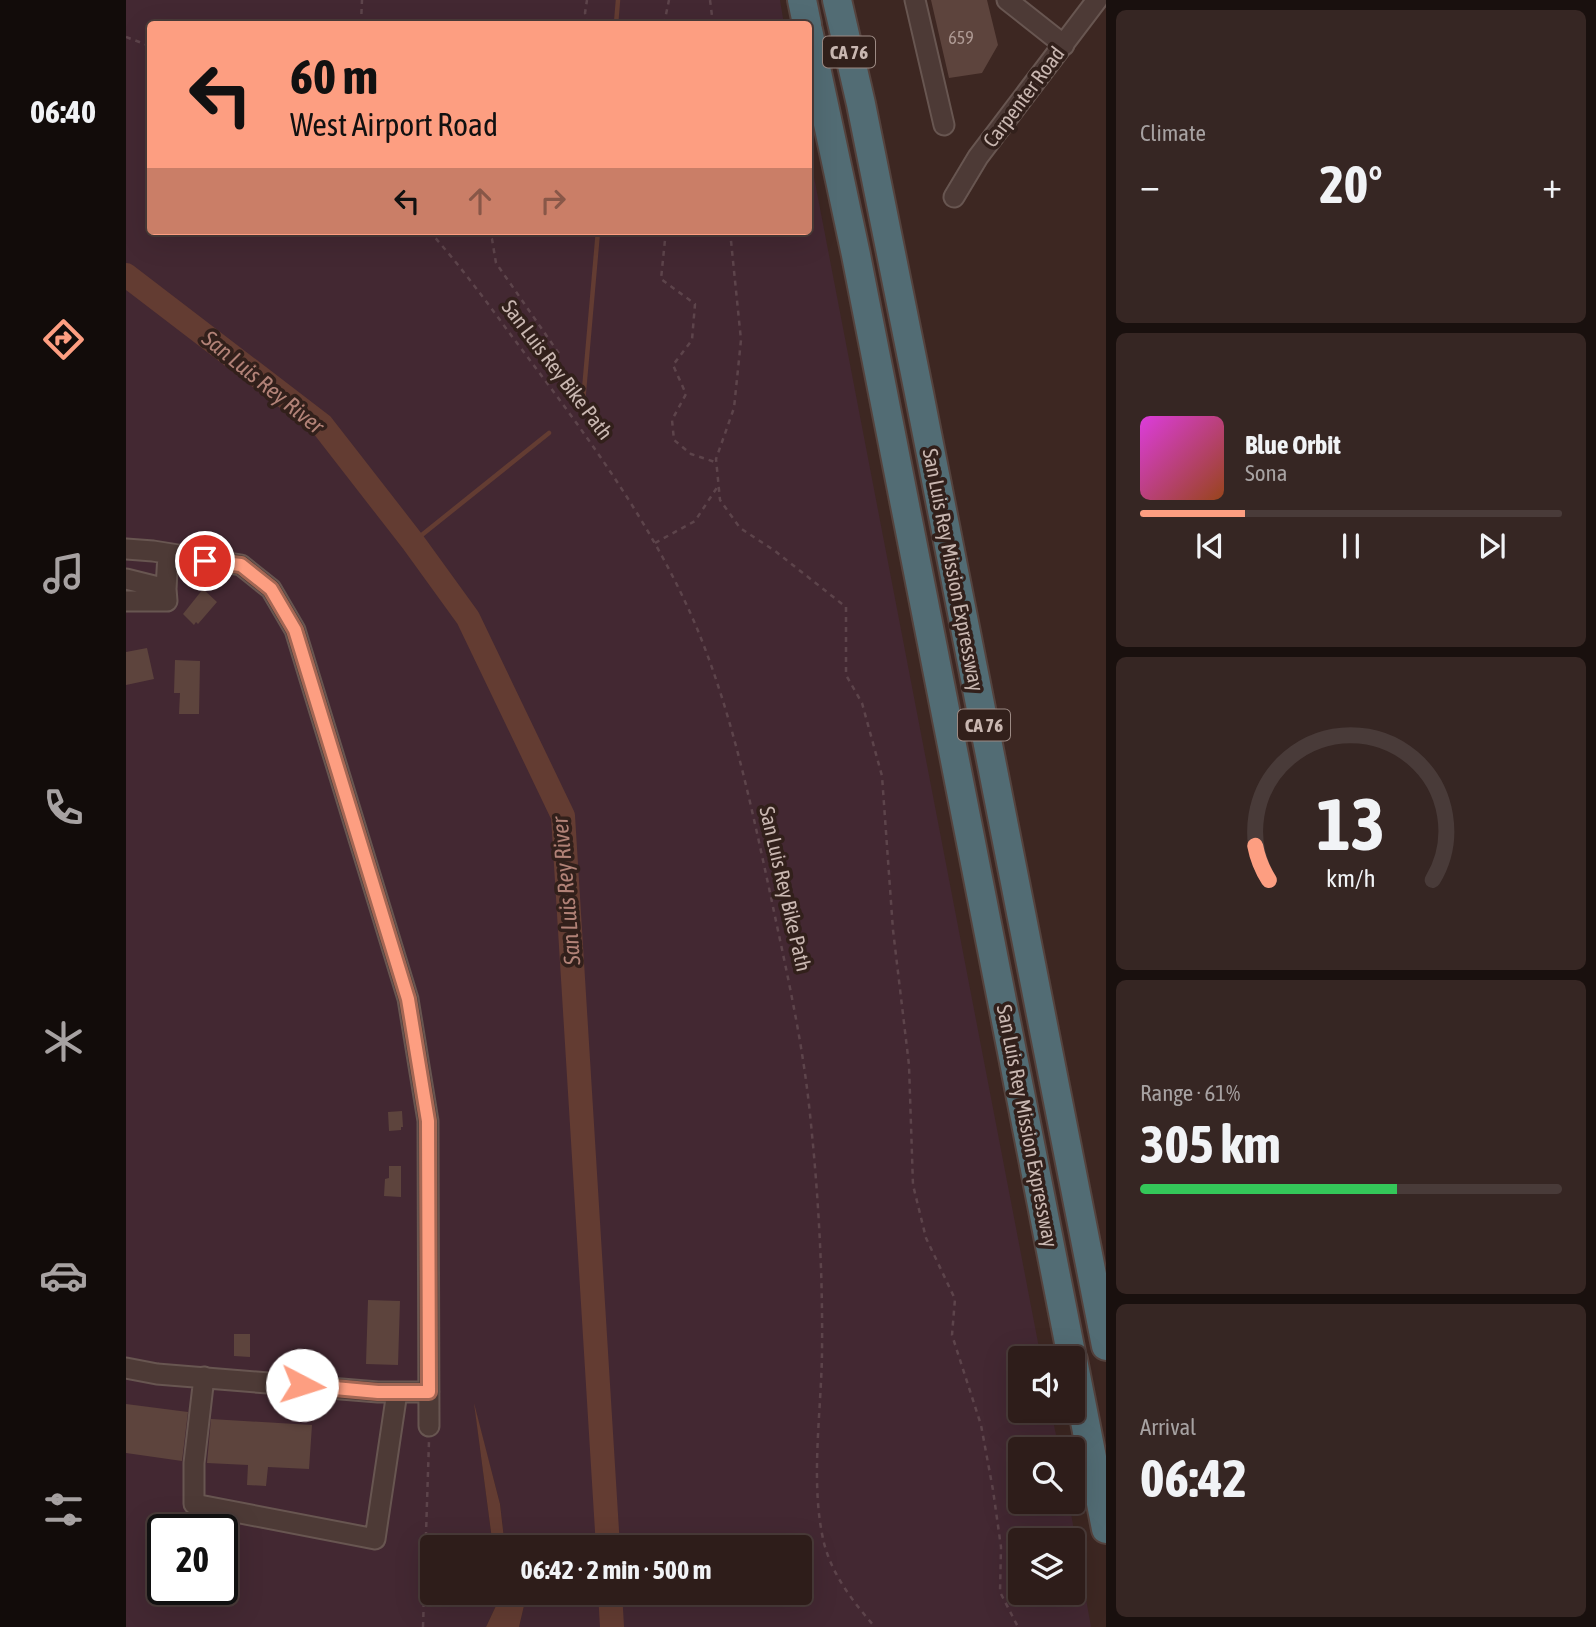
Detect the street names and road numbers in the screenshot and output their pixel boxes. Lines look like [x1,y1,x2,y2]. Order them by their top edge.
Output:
road number: CA 76 [823,36,875,68]
street label: Carpenter Road [978,41,1069,151]
street label: San Luis Rey Bike Path [498,295,618,444]
street label: San Luis Rey Mission Expressway [919,447,989,693]
road number: CA 76 [958,710,1010,740]
street label: San Luis Rey Bike Path [755,804,817,973]
street label: San Luis Rey Mission Expressway [993,1003,1063,1249]

